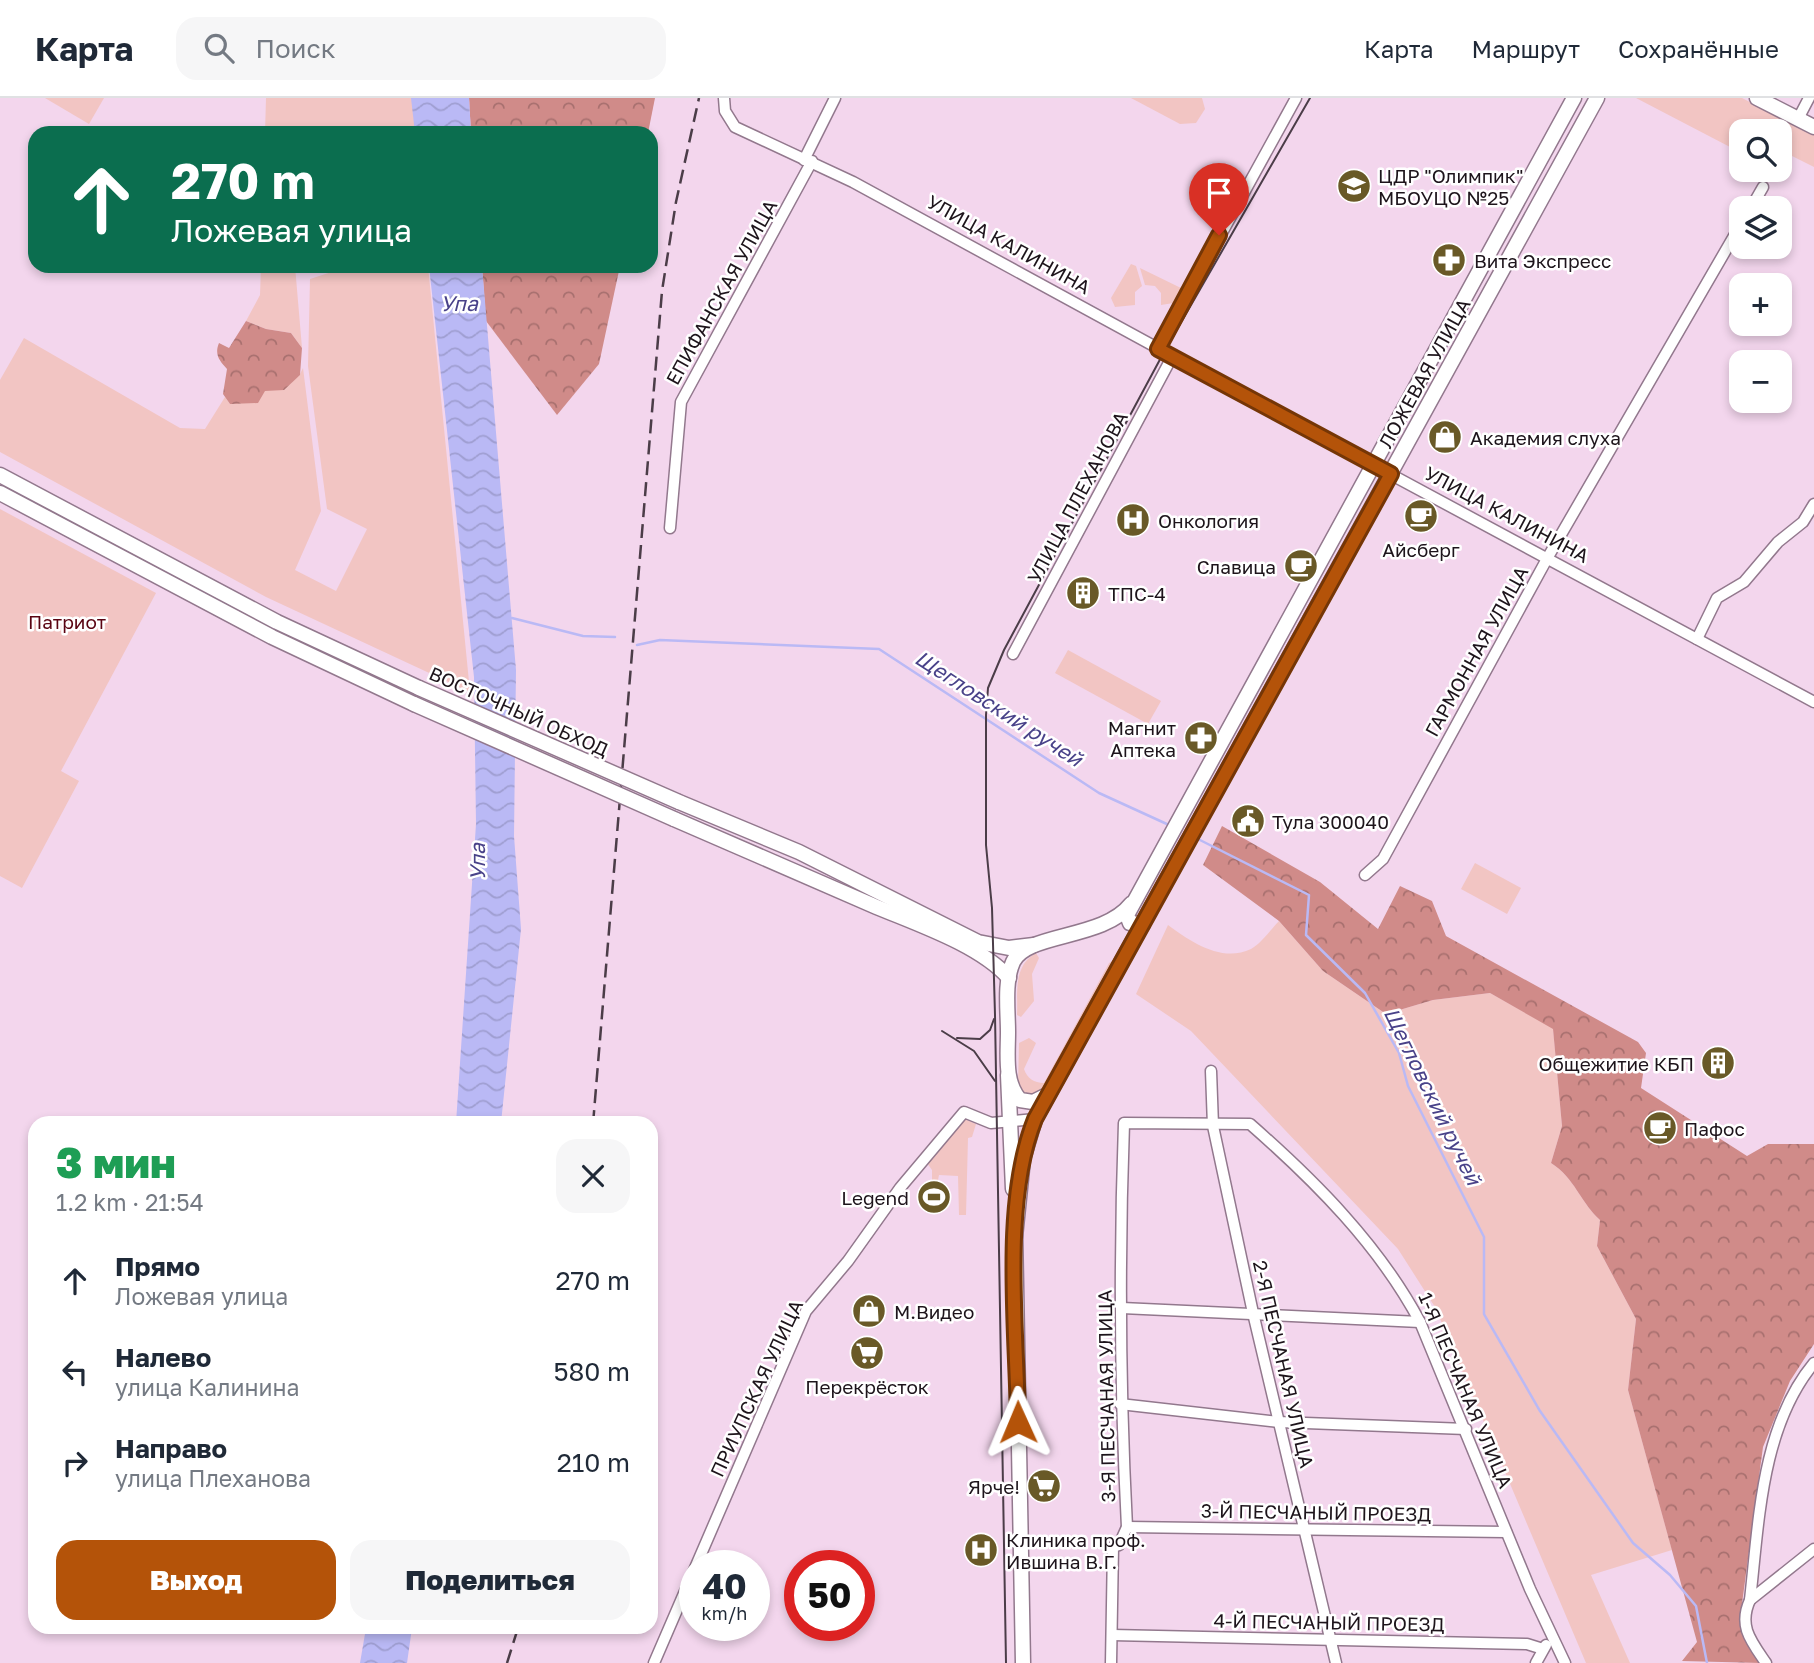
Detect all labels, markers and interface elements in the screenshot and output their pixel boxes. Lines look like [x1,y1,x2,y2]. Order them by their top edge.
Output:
search box [176,17,666,80]
text: Карта [35,29,134,68]
icon: search [200,29,238,67]
text: Поиск [256,33,336,64]
text: Карта [1364,34,1434,63]
text: Маршрут [1472,34,1580,63]
text: Сохранённые [1618,34,1779,63]
map controls [1729,119,1792,413]
button: search [1729,119,1792,182]
text: 270 m [171,151,315,210]
icon: ahead [56,154,147,245]
pin [1189,163,1249,235]
place label: ЦДР "Олимпик" МБОУЦО №25 [1378,164,1523,209]
school or university icon: ЦДР "Олимпик" МБОУЦО №25 [1335,167,1373,205]
icon: arrive [1200,174,1238,212]
street label: УЛИЦА КАЛИНИНА [923,190,1095,299]
street label: ЕПИФАНСКАЯ УЛИЦА [661,195,782,389]
button: layers [1729,196,1792,259]
text: Ложевая улица [171,211,412,249]
pharmacy icon: Вита Экспресс [1430,241,1468,279]
place label: Вита Экспресс [1474,249,1611,272]
button: + [1729,273,1792,336]
water label: Упа [440,290,479,316]
street label: ЛОЖЕВАЯ УЛИЦА [1373,294,1475,452]
button: − [1729,350,1792,413]
street label: УЛИЦА ПЛЕХАНОВА [1022,407,1132,587]
shop icon: Академия слуха [1426,418,1464,456]
place label: Академия слуха [1470,426,1621,449]
street label: УЛИЦА КАЛИНИНА [1421,461,1593,567]
cafe icon: Айсберг [1402,497,1440,535]
hospital icon: Онкология [1114,501,1152,539]
place label: Онкология [1158,509,1259,532]
place label: Айсберг [1382,538,1460,561]
cafe icon: Славица [1282,547,1320,585]
place label: Славица [1197,555,1276,578]
street label: ГАРМОННАЯ УЛИЦА [1420,562,1533,740]
building icon: ТПС-4 [1064,574,1102,612]
place label: ТПС-4 [1108,582,1166,605]
park label: Патриот [28,610,106,633]
water label: Щегловский ручей [911,644,1088,772]
street label: ВОСТОЧНЫЙ ОБХОД [426,661,612,761]
place label: Магнит Аптека [1108,716,1176,761]
pharmacy icon: Магнит Аптека [1182,719,1220,757]
public building icon: Тула 300040 [1229,802,1267,840]
place label: Тула 300040 [1272,810,1389,833]
water label: Упа [464,842,490,881]
water label: Щегловский ручей [1379,1003,1488,1190]
building icon: Общежитие КБП [1699,1044,1737,1082]
place label: Общежитие КБП [1538,1052,1694,1075]
cafe icon: Пафос [1641,1109,1679,1147]
place label: Пафос [1684,1117,1745,1140]
text: 3 мин [56,1137,176,1187]
button: close [556,1139,630,1213]
sports icon: Legend [915,1178,953,1216]
place label: Legend [841,1186,909,1209]
text: 1.2 km · 21:54 [56,1188,204,1216]
text: Прямо [115,1251,200,1282]
street label: 2-Я ПЕСЧАНАЯ УЛИЦА [1249,1258,1319,1470]
icon: ahead [56,1262,94,1300]
text: 270 m [556,1265,630,1296]
text: Ложевая улица [115,1282,288,1310]
street label: 3-Я ПЕСЧАНАЯ УЛИЦА [1093,1289,1119,1502]
street label: 1-Я ПЕСЧАНАЯ УЛИЦА [1414,1289,1518,1492]
shop icon: М.Видео [850,1292,888,1330]
street label: ПРИУПСКАЯ УЛИЦА [705,1296,807,1480]
place label: М.Видео [894,1300,974,1323]
supermarket icon: Перекрёсток [848,1334,886,1372]
text: Налево [115,1342,211,1373]
icon: left [56,1353,94,1391]
text: 580 m [553,1356,630,1387]
text: улица Калинина [115,1373,300,1401]
place label: Перекрёсток [805,1375,929,1398]
position arrow [981,1385,1055,1459]
text: Направо [115,1433,227,1464]
icon: right [56,1444,94,1482]
text: 210 m [557,1447,630,1478]
text: улица Плеханова [115,1464,311,1492]
supermarket icon: Ярче! [1025,1467,1063,1505]
place label: Ярче! [968,1475,1020,1498]
street label: 3-Й ПЕСЧАНЫЙ ПРОЕЗД [1201,1498,1432,1526]
place label: Клиника проф. Ившина В.Г. [1006,1528,1146,1573]
hospital icon: Клиника проф. Ившина В.Г. [962,1531,1000,1569]
button: Выход [56,1540,336,1620]
button: Поделиться [350,1540,630,1620]
speed limit sign: 50 [784,1550,875,1641]
text: 40 [702,1565,747,1607]
text: km/h [702,1602,747,1624]
street label: 4-Й ПЕСЧАНЫЙ ПРОЕЗД [1213,1608,1445,1636]

